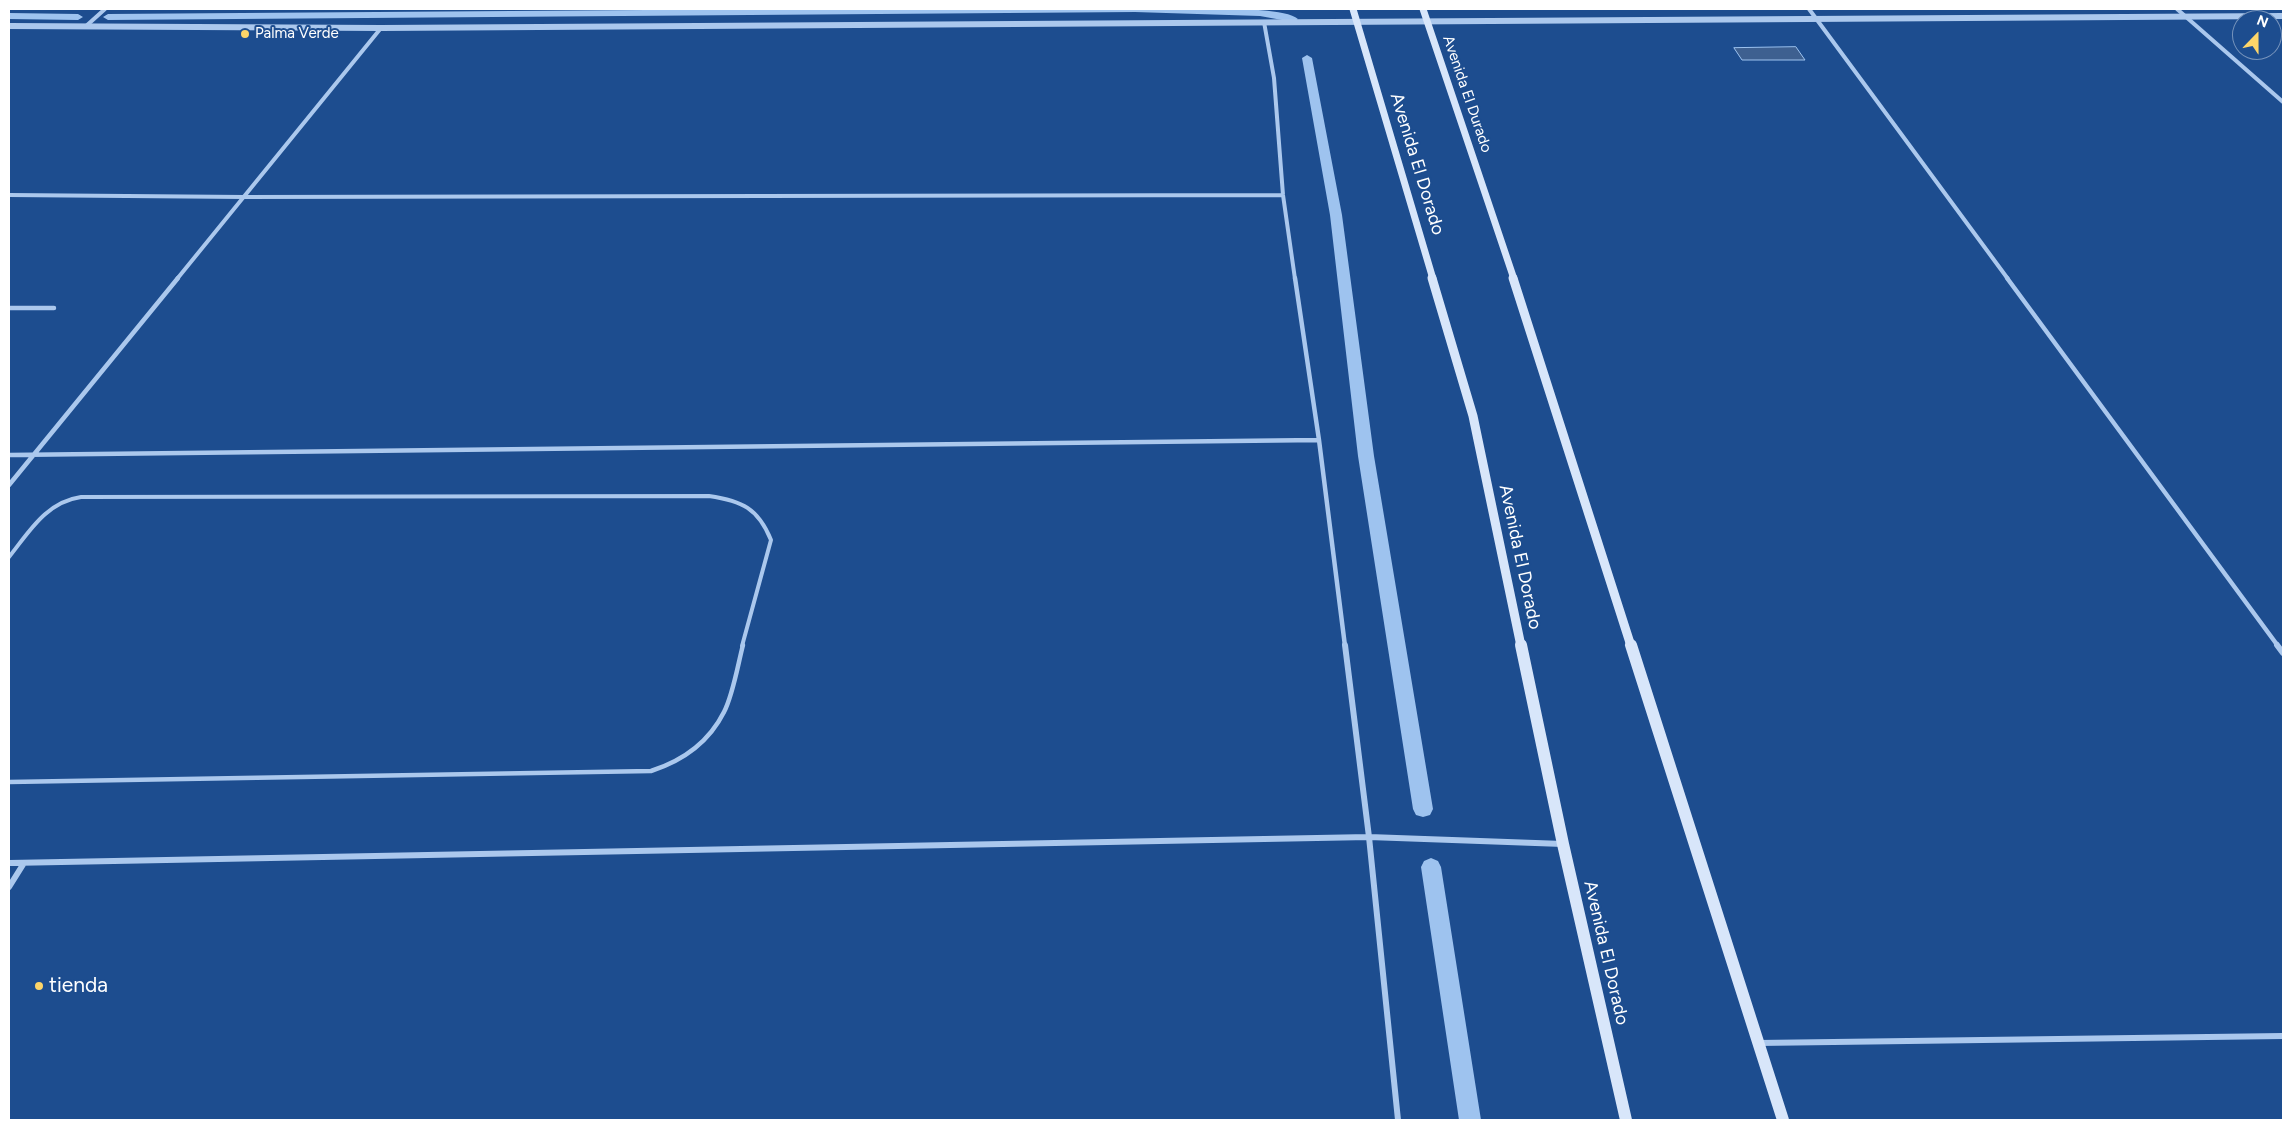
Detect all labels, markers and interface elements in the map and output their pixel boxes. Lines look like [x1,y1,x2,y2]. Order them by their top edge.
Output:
north arrow [2232,10,2282,60]
text: N [2254,12,2271,31]
place label: Palma Verde [255,25,339,43]
marker: Palma Verde [239,28,251,40]
street label: Avenida El Durado [1439,33,1495,155]
street label: Avenida El Dorado [1385,90,1449,238]
street label: Avenida El Dorado [1494,483,1546,631]
street label: Avenida El Dorado [1579,879,1633,1027]
place label: tienda [49,973,108,999]
marker: tienda [33,980,45,992]

